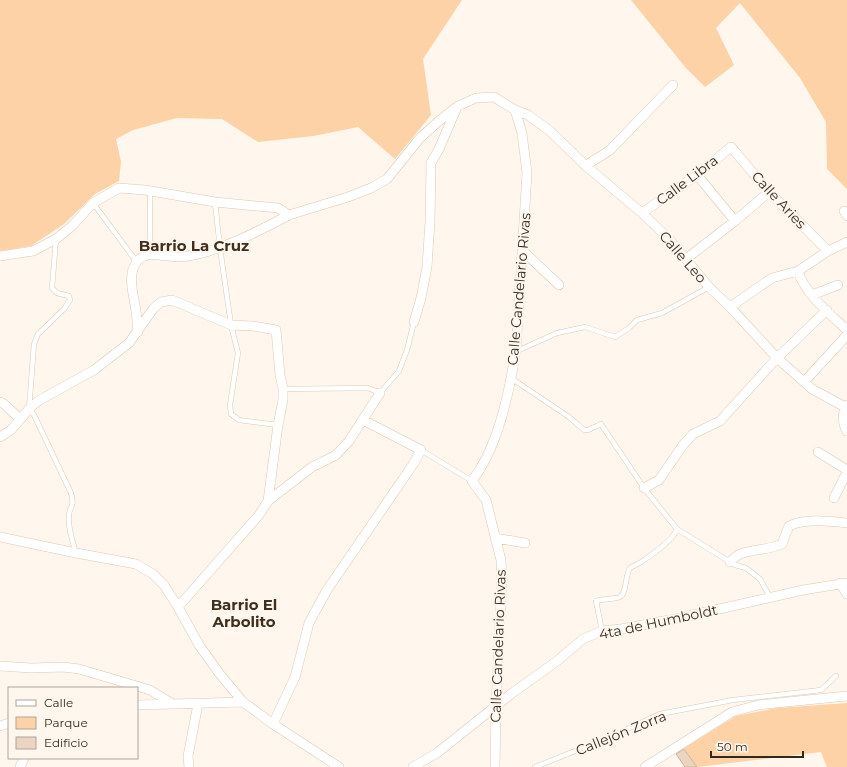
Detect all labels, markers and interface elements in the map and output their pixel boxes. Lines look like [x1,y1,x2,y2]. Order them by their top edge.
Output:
street label: Calle Libra [653,151,721,209]
street label: Calle Aries [748,167,810,233]
street label: Calle Candelario Rivas [503,212,535,366]
street label: Calle Leo [656,227,711,287]
district label: Barrio La Cruz [139,236,249,255]
street label: Calle Candelario Rivas [486,569,510,723]
district label: Barrio El Arbolito [211,595,277,631]
street label: 4ta de Humboldt [597,601,719,643]
legend [8,687,138,759]
text: Calle [44,695,73,710]
street label: Callejón Zorra [573,707,669,759]
text: Parque [44,715,88,730]
scale bar [711,733,803,759]
text: Edificio [44,735,88,750]
text: 50 m [717,739,748,754]

